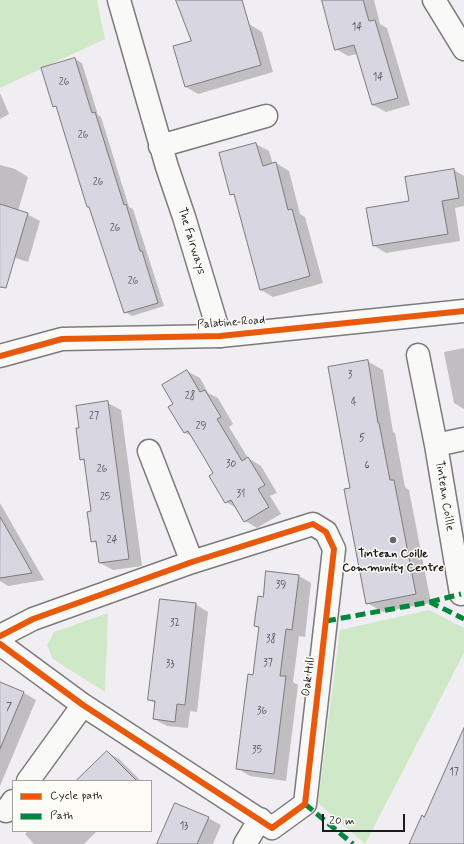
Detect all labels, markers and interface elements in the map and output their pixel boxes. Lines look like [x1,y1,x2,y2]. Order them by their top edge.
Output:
house number: 14 [352,22,362,34]
house number: 14 [373,72,383,84]
house number: 26 [59,77,69,89]
house number: 26 [78,130,88,142]
house number: 26 [93,177,103,189]
street label: The Fairways [174,206,208,276]
house number: 26 [110,223,120,235]
house number: 26 [128,276,138,288]
street label: Palatine Road [196,313,266,333]
house number: 3 [348,370,352,382]
house number: 28 [185,391,195,403]
house number: 4 [351,397,357,409]
house number: 27 [89,411,99,423]
house number: 29 [196,421,206,433]
house number: 5 [359,433,365,445]
house number: 30 [226,459,236,471]
house number: 6 [364,460,370,472]
street label: Tintean Coílle [431,460,457,532]
house number: 26 [97,464,107,476]
house number: 31 [237,489,245,501]
house number: 25 [100,492,110,504]
house number: 24 [107,535,117,547]
marker: Tintean Coille Community Centre [388,535,398,545]
place label: Tintean Coille Community Centre [342,547,444,575]
house number: 39 [276,580,286,592]
house number: 32 [170,618,180,630]
house number: 38 [266,634,276,646]
street label: Oak Hill [299,657,319,697]
house number: 37 [263,658,273,670]
house number: 33 [166,659,174,671]
house number: 7 [6,702,12,714]
house number: 36 [257,706,267,718]
house number: 35 [252,745,262,757]
house number: 17 [449,767,459,779]
legend [12,780,152,832]
text: Cycle path [50,788,102,804]
scale bar [324,806,407,832]
text: Path [50,808,73,824]
text: 20 m [329,813,355,829]
house number: 13 [180,821,188,833]

